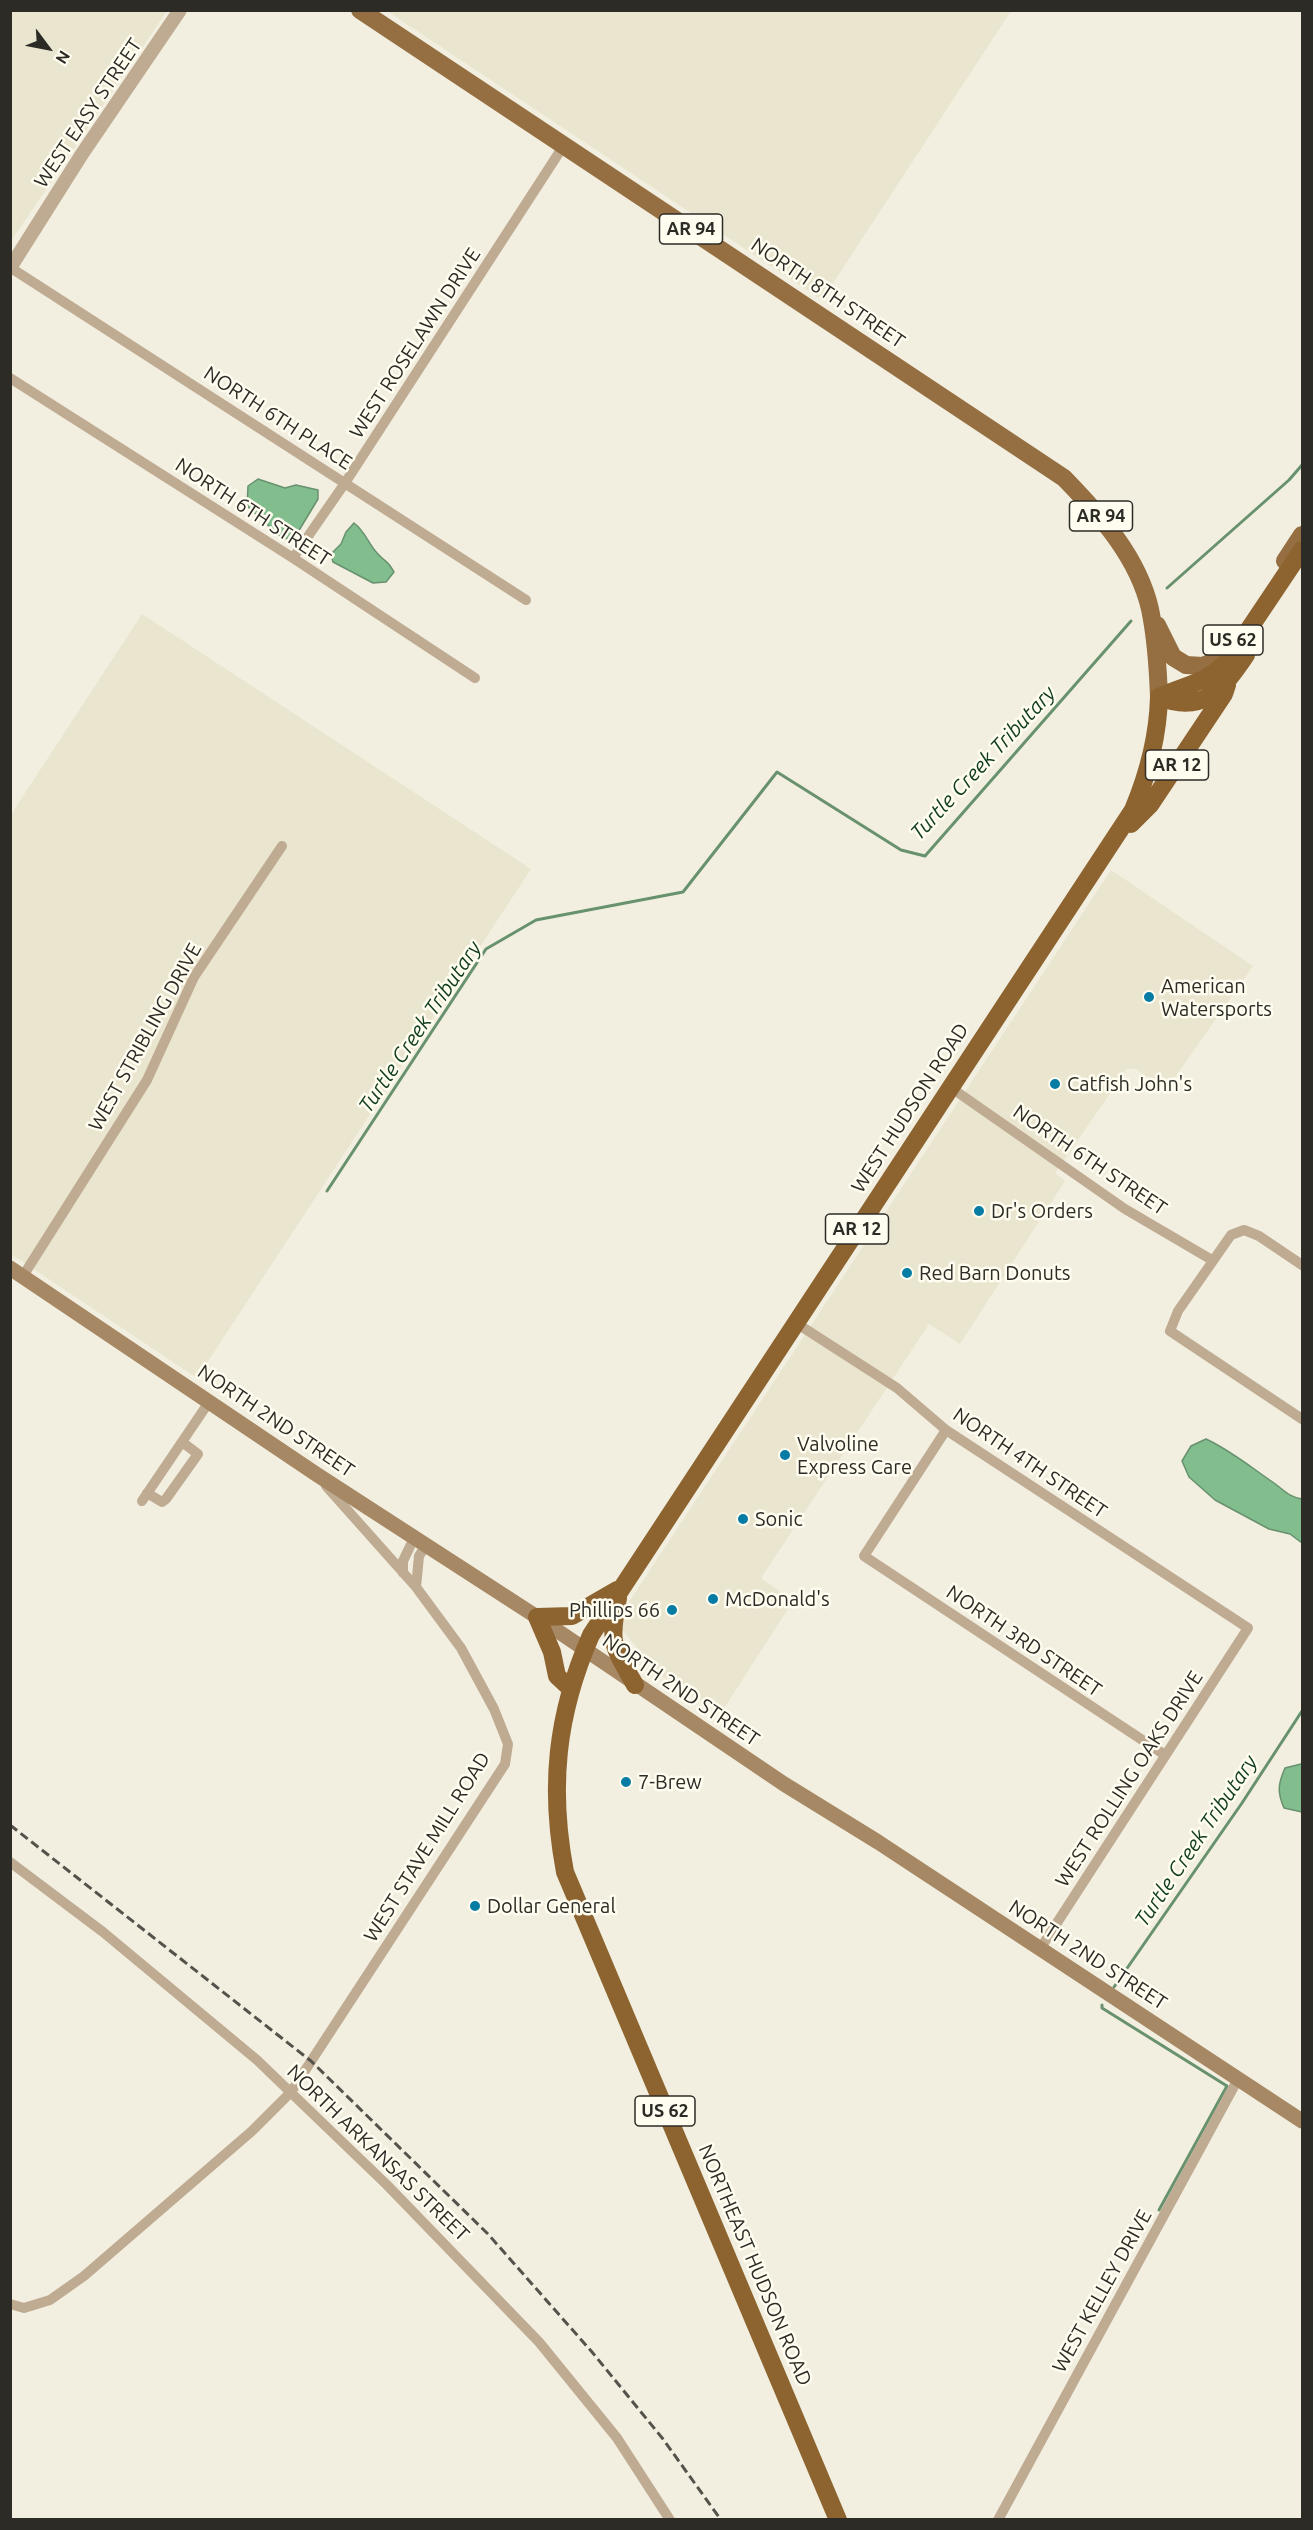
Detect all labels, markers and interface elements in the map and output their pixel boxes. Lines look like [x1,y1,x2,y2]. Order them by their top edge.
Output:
north arrow [18,18,78,78]
street label: WEST EASY STREET [29,34,147,192]
text: N [52,48,74,67]
road number: AR 94 [660,214,722,244]
street label: NORTH 8TH STREET [747,233,909,353]
street label: WEST ROSELAWN DRIVE [344,243,486,443]
street label: NORTH 6TH PLACE [199,361,357,475]
street label: NORTH 6TH STREET [171,453,335,571]
road number: AR 94 [1070,501,1132,531]
road number: US 62 [1203,625,1263,655]
water label: Turtle Creek Tributary [905,681,1061,845]
road number: AR 12 [1146,750,1208,780]
water label: Turtle Creek Tributary [353,937,487,1117]
street label: WEST STRIBLING DRIVE [83,939,207,1135]
place label: American Watersports [1161,974,1272,1021]
marker: American Watersports [1142,990,1156,1004]
street label: WEST HUDSON ROAD [846,1019,974,1197]
place label: Catfish John's [1067,1072,1192,1096]
marker: Catfish John's [1048,1077,1062,1091]
street label: NORTH 6TH STREET [1009,1100,1171,1220]
place label: Dr's Orders [991,1199,1093,1223]
marker: Dr's Orders [972,1204,986,1218]
road number: AR 12 [826,1214,888,1244]
place label: Red Barn Donuts [919,1261,1070,1285]
marker: Red Barn Donuts [900,1266,914,1280]
street label: NORTH 2ND STREET [193,1360,359,1482]
street label: NORTH 4TH STREET [949,1403,1111,1523]
place label: Valvoline Express Care [797,1432,912,1479]
marker: Valvoline Express Care [778,1448,792,1462]
place label: Sonic [755,1507,803,1531]
marker: Sonic [736,1512,750,1526]
street label: NORTH 3RD STREET [942,1580,1106,1702]
place label: McDonald's [725,1587,830,1611]
marker: McDonald's [706,1592,720,1606]
place label: Phillips 66 [569,1598,660,1622]
marker: Phillips 66 [665,1603,679,1617]
street label: NORTH 2ND STREET [598,1629,764,1751]
street label: WEST ROLLING OAKS DRIVE [1050,1667,1208,1891]
street label: WEST STAVE MILL ROAD [359,1748,495,1946]
water label: Turtle Creek Tributary [1129,1751,1263,1931]
place label: 7-Brew [638,1770,702,1794]
marker: 7-Brew [619,1775,633,1789]
place label: Dollar General [487,1894,616,1918]
street label: NORTH 2ND STREET [1004,1895,1172,2015]
marker: Dollar General [468,1899,482,1913]
street label: NORTH ARKANSAS STREET [282,2060,474,2246]
road number: US 62 [635,2096,695,2126]
street label: NORTHEAST HUDSON ROAD [693,2141,817,2389]
street label: WEST KELLEY DRIVE [1047,2205,1157,2377]

